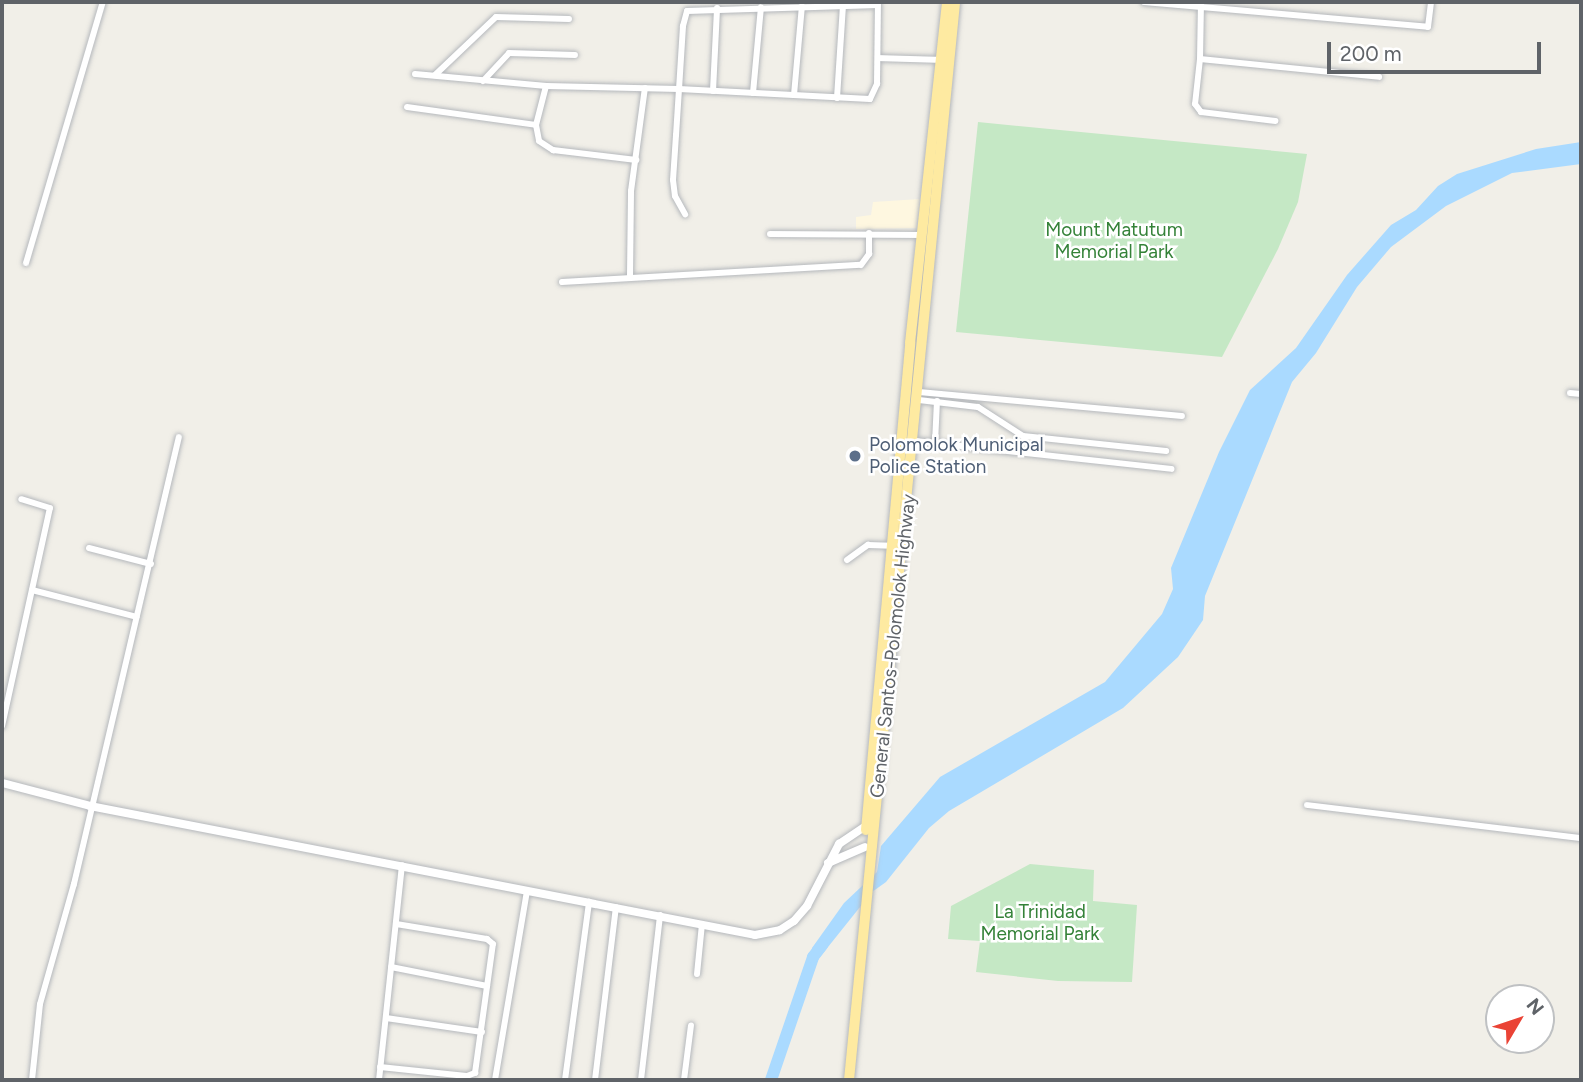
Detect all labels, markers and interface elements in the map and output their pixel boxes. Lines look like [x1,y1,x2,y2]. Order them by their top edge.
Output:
scale bar [1331,28,1544,72]
text: 200 m [1340,41,1402,66]
park label: Mount Matutum Memorial Park [1045,219,1183,263]
place label: Polomolok Municipal Police Station [869,434,1044,478]
marker: Polomolok Municipal Police Station [847,448,863,464]
street label: General Santos-Polomolok Highway [866,493,920,799]
park label: La Trinidad Memorial Park [980,901,1100,945]
north arrow [1485,984,1555,1054]
text: N [1522,994,1549,1020]

